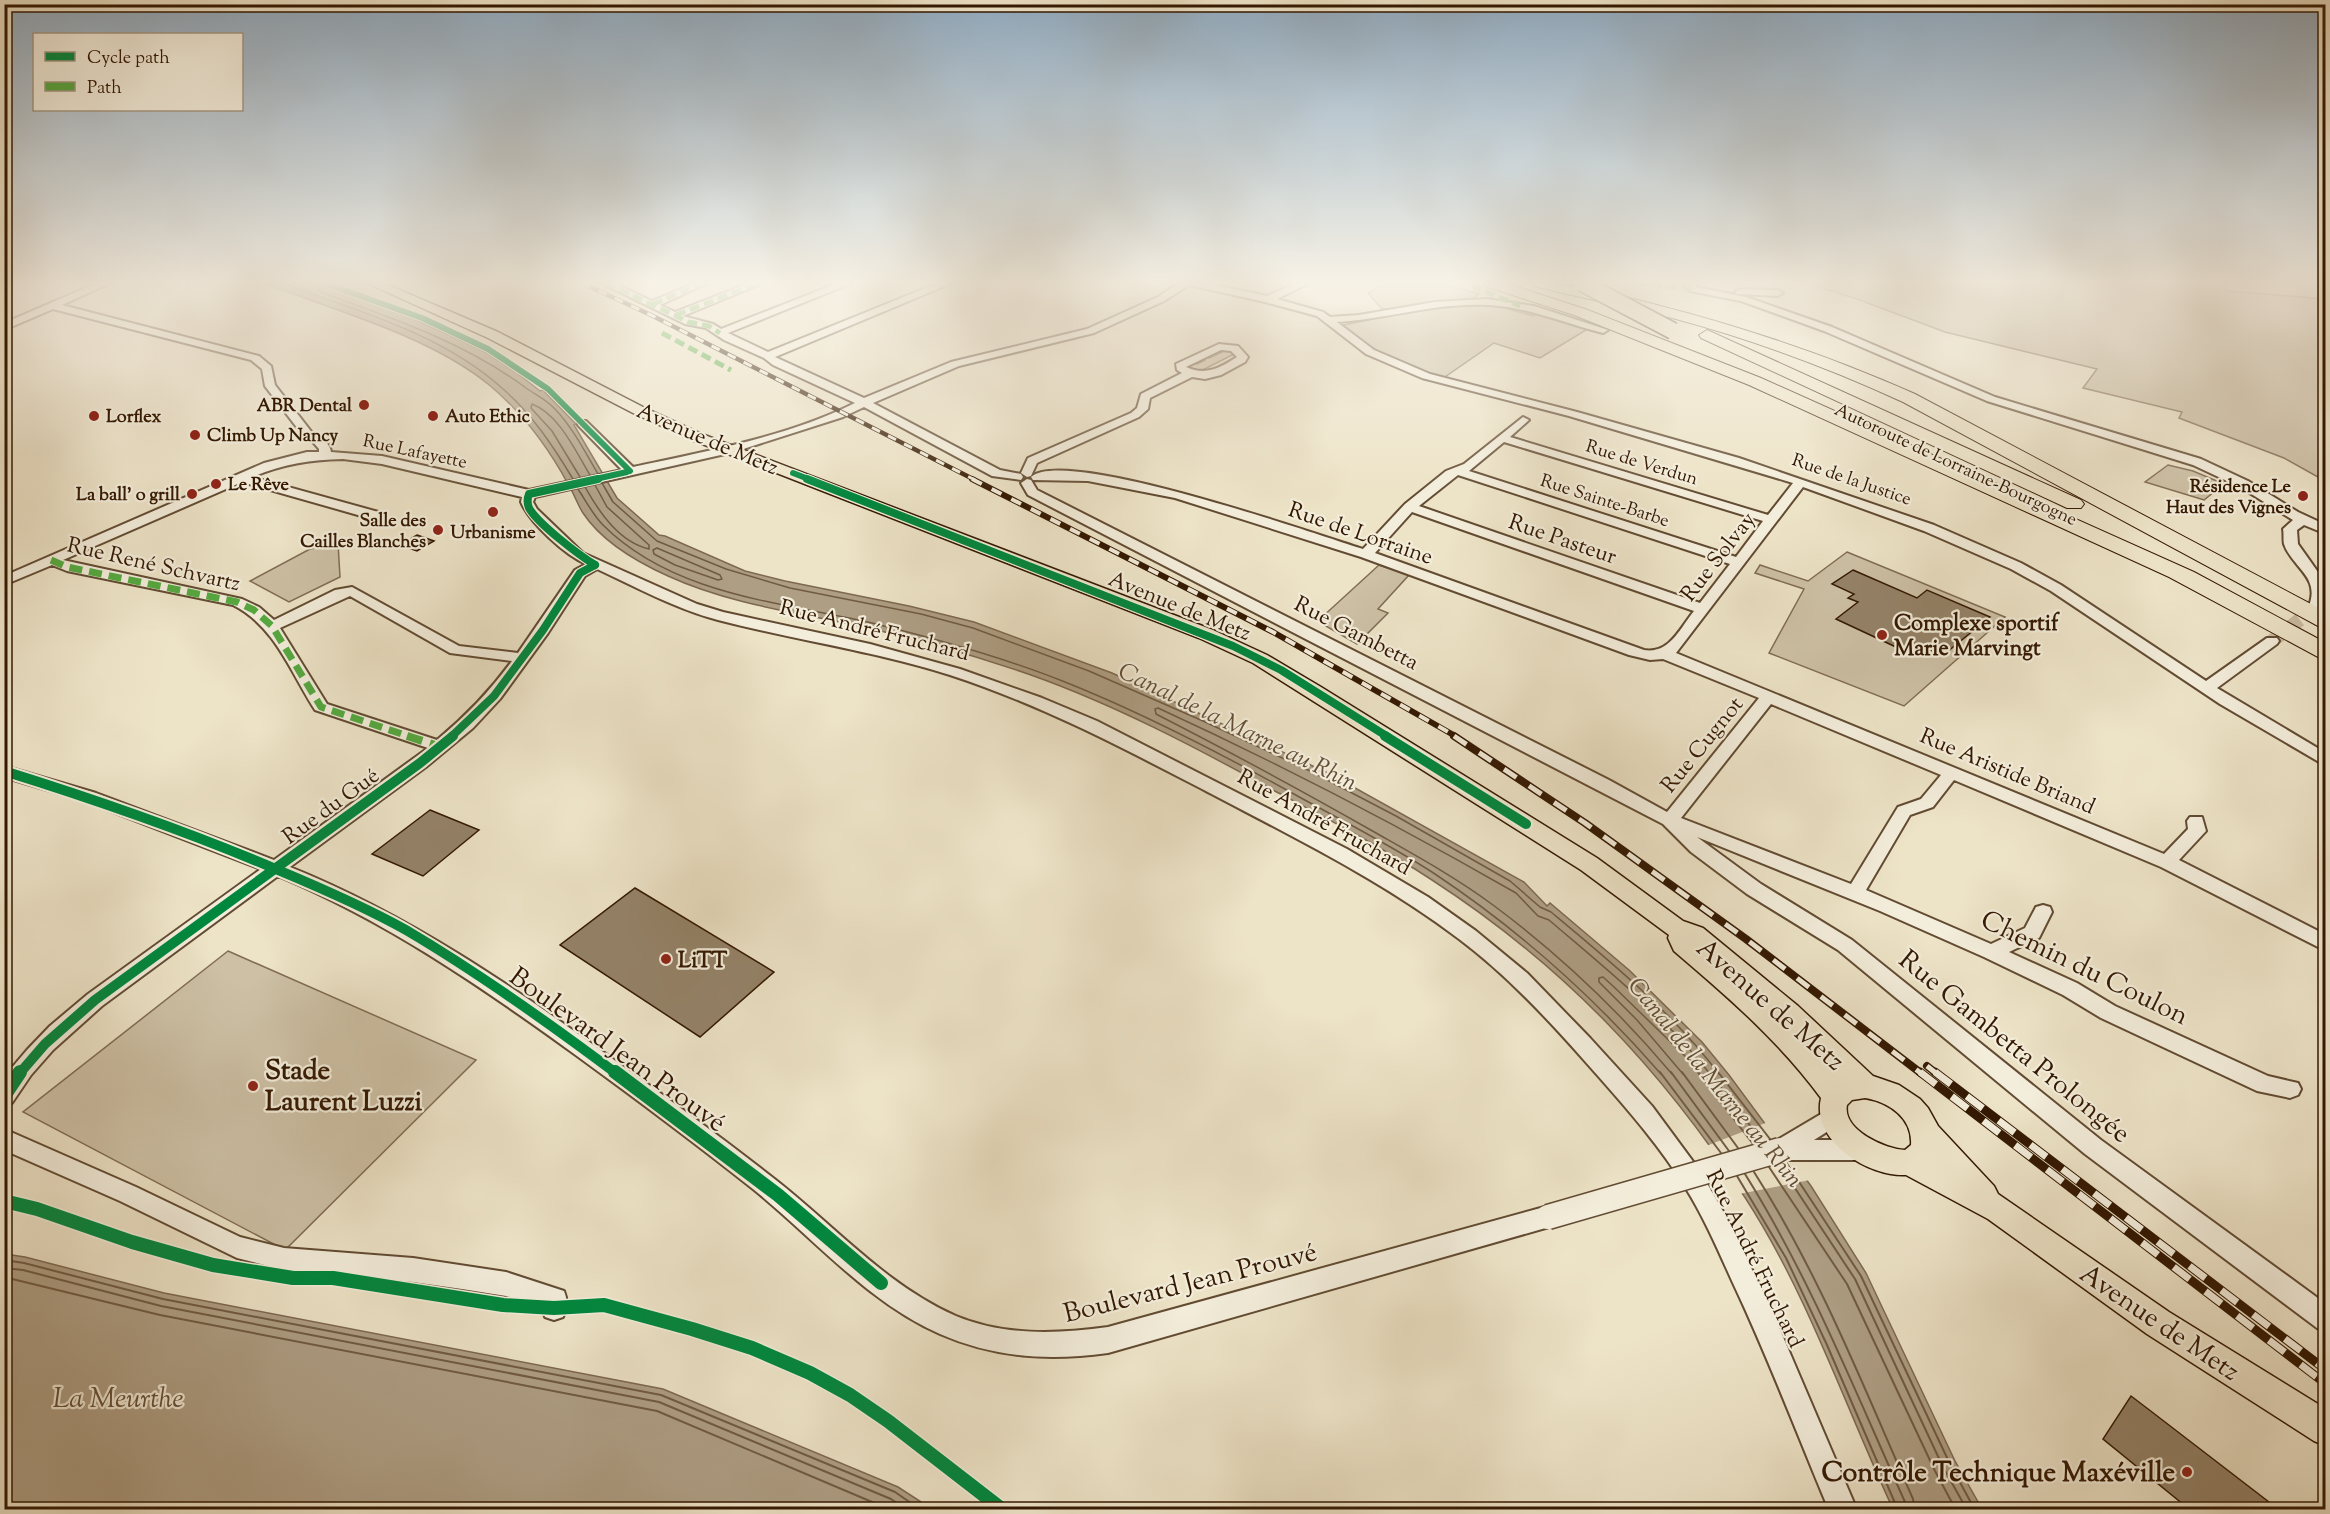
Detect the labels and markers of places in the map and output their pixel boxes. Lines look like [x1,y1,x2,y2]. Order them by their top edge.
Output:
place label: ABR Dental [257,394,353,420]
marker: ABR Dental [357,398,371,412]
place label: Lorflex [106,405,161,431]
place label: Auto Ethic [445,405,531,431]
marker: Lorflex [87,409,101,423]
marker: Auto Ethic [426,409,440,423]
place label: Climb Up Nancy [207,424,338,450]
marker: Climb Up Nancy [188,428,202,442]
place label: Le Rêve [228,473,289,499]
place label: Résidence Le Haut des Vignes [2166,475,2292,522]
marker: Le Rêve [209,477,223,491]
place label: La ball' o grill [76,483,181,509]
marker: La ball' o grill [185,487,199,501]
marker: Résidence Le Haut des Vignes [2296,489,2310,503]
marker: Urbanisme [486,505,500,519]
place label: Salle des Cailles Blanches [300,509,426,556]
place label: Urbanisme [450,521,536,547]
marker: Salle des Cailles Blanches [431,523,445,537]
place label: Complexe sportif Marie Marvingt [1894,609,2060,666]
marker: Complexe sportif Marie Marvingt [1875,628,1889,642]
place label: LiTT [678,946,728,978]
marker: LiTT [659,952,673,966]
place label: Stade Laurent Luzzi [265,1053,423,1123]
marker: Stade Laurent Luzzi [246,1079,260,1093]
place label: Contrôle Technique Maxéville [1821,1455,2175,1494]
marker: Contrôle Technique Maxéville [2180,1465,2194,1479]

